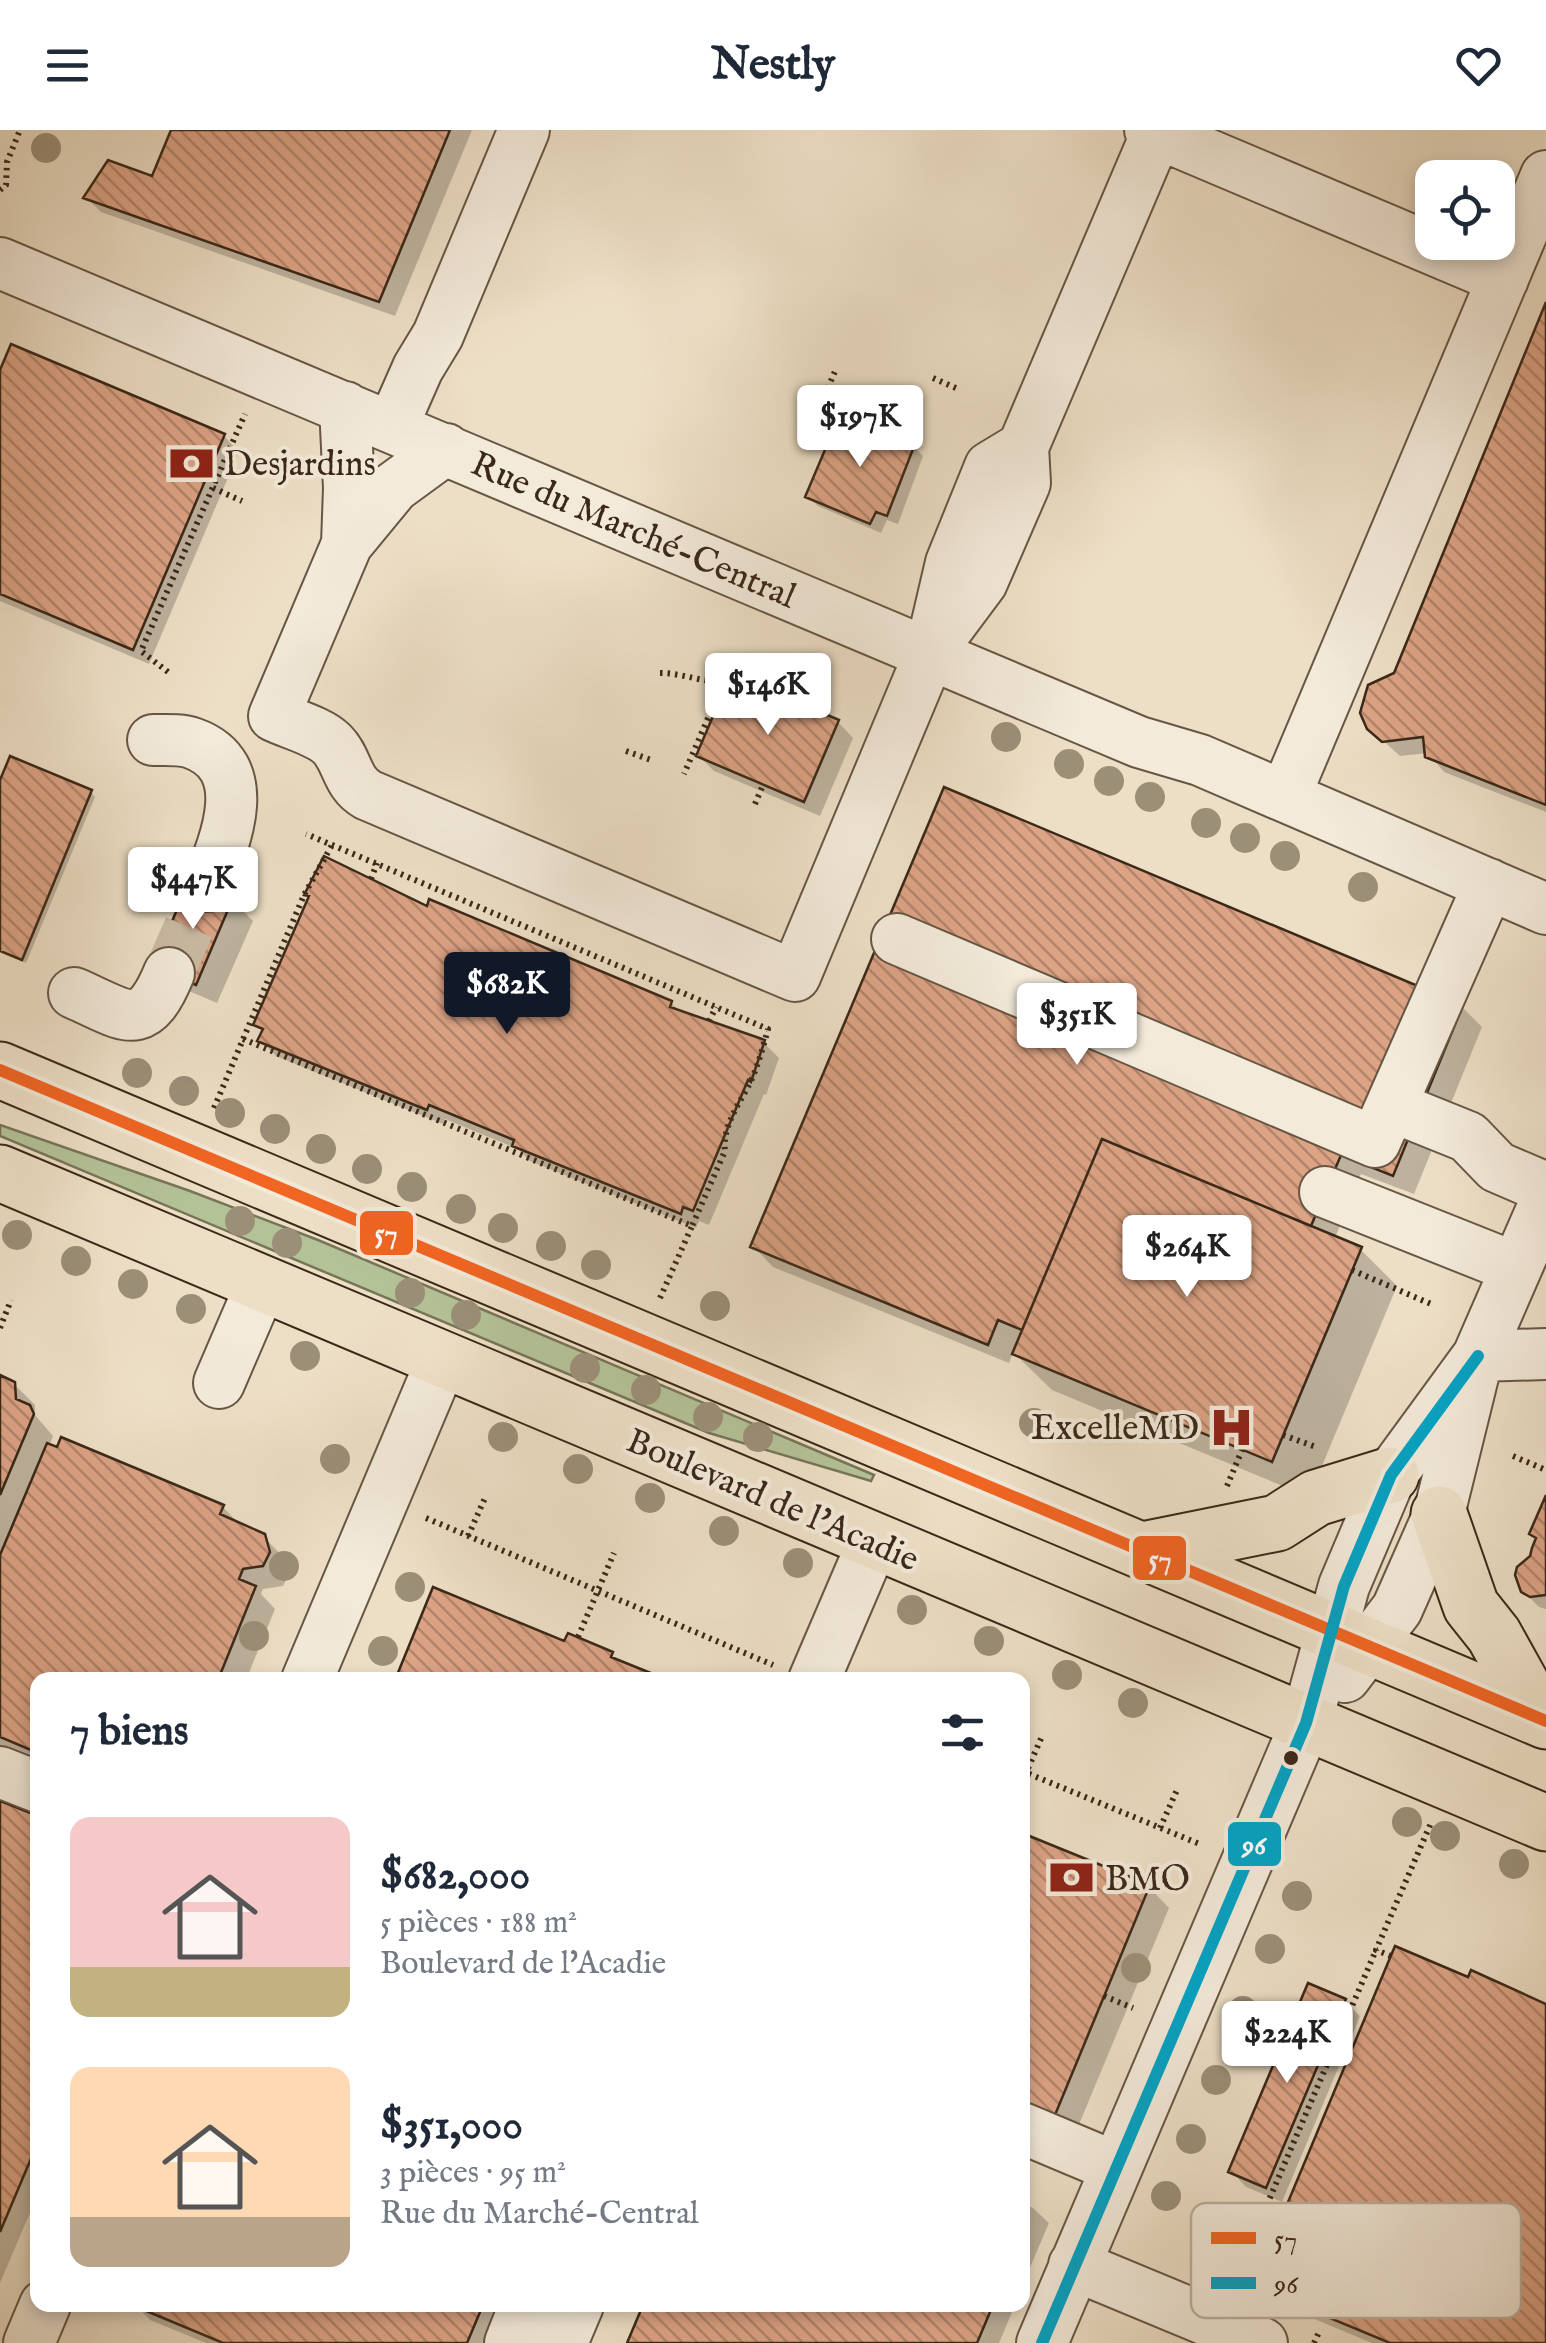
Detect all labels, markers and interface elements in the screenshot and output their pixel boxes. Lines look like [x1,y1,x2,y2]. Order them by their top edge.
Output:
text: Nestly [711,37,835,94]
icon: menu [40,38,95,93]
icon: heart [1451,38,1506,93]
map controls [1415,160,1515,260]
button: locate [1415,160,1515,260]
pin: $197K [790,385,930,470]
text: $197K [819,397,901,438]
bank icon: Desjardins [167,439,215,487]
street label: Rue du Marché-Central [464,442,803,620]
place label: Desjardins [224,443,376,488]
pin: $146K [698,653,838,738]
text: $146K [727,665,809,706]
pin: $447K [123,847,263,932]
text: $447K [150,859,236,900]
pin: $682K [437,952,577,1037]
text: $682K [466,964,548,1005]
pin: $351K [1007,983,1147,1068]
text: $351K [1039,995,1115,1036]
line badge: 57 [358,1209,415,1257]
pin: $264K [1117,1215,1257,1300]
text: 57 [374,1217,398,1252]
text: $264K [1144,1227,1230,1268]
hospital icon: ExcelleMD [1208,1403,1256,1451]
place label: ExcelleMD [1031,1407,1199,1452]
street label: Boulevard de l'Acadie [619,1419,925,1583]
line badge: 57 [1131,1534,1188,1582]
text: 57 [1148,1543,1172,1578]
icon: filters [935,1705,990,1760]
text: 7 biens [70,1706,189,1759]
unlabelled marker [1281,1748,1301,1768]
line badge: 96 [1226,1820,1283,1868]
text: 96 [1241,1829,1267,1864]
text: $682,000 [380,1850,530,1903]
bank icon: BMO [1048,1854,1096,1902]
icon: home [150,1857,270,1977]
place label: BMO [1105,1858,1190,1903]
text: 5 pièces · 188 m² [380,1903,577,1944]
text: Boulevard de l'Acadie [380,1944,666,1985]
pin: $224K [1217,2001,1357,2086]
text: $224K [1244,2013,1330,2054]
text: $351,000 [380,2100,523,2153]
icon: home [150,2107,270,2227]
text: 3 pièces · 95 m² [380,2153,566,2194]
text: Rue du Marché-Central [380,2194,699,2235]
legend [1191,2203,1521,2318]
text: 57 [1274,2223,1297,2258]
text: 96 [1273,2268,1299,2303]

